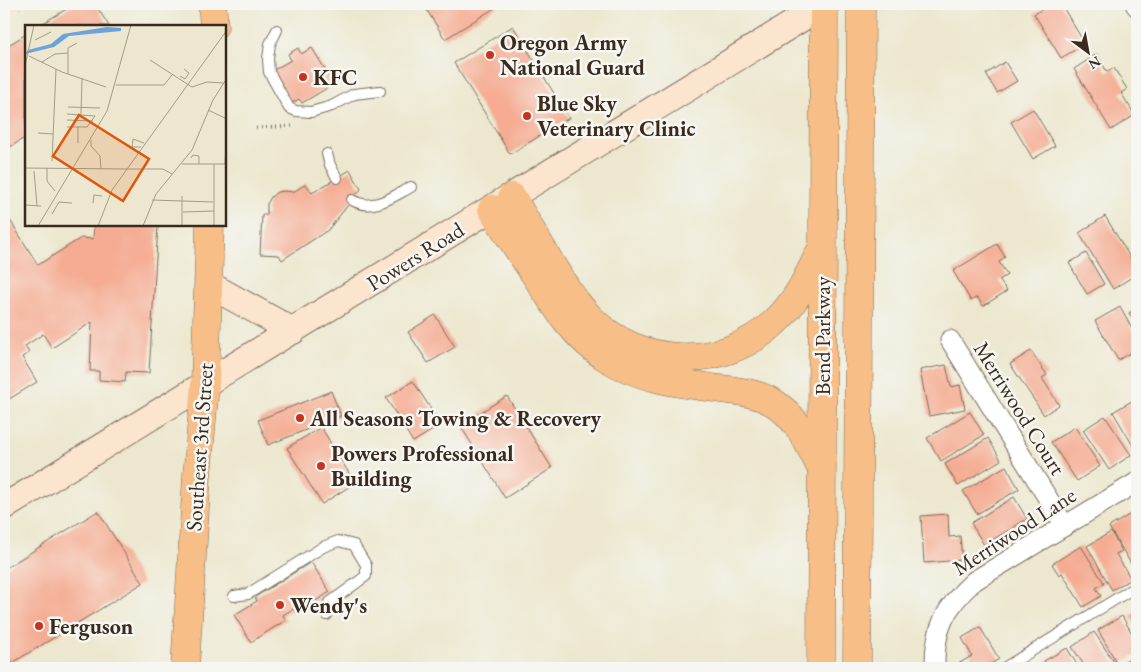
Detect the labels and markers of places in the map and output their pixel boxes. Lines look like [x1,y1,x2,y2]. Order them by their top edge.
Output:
place label: Oregon Army National Guard [500,28,645,82]
marker: Oregon Army National Guard [484,49,496,61]
place label: KFC [313,63,357,92]
marker: KFC [297,71,309,83]
place label: Blue Sky Veterinary Clinic [537,89,696,143]
marker: Blue Sky Veterinary Clinic [521,110,533,122]
place label: All Seasons Towing & Recovery [309,404,602,433]
marker: All Seasons Towing & Recovery [294,412,306,424]
place label: Powers Professional Building [331,439,514,493]
marker: Powers Professional Building [315,460,327,472]
place label: Wendy's [290,591,367,620]
marker: Wendy's [274,599,286,611]
place label: Ferguson [49,612,134,641]
marker: Ferguson [33,620,45,632]

